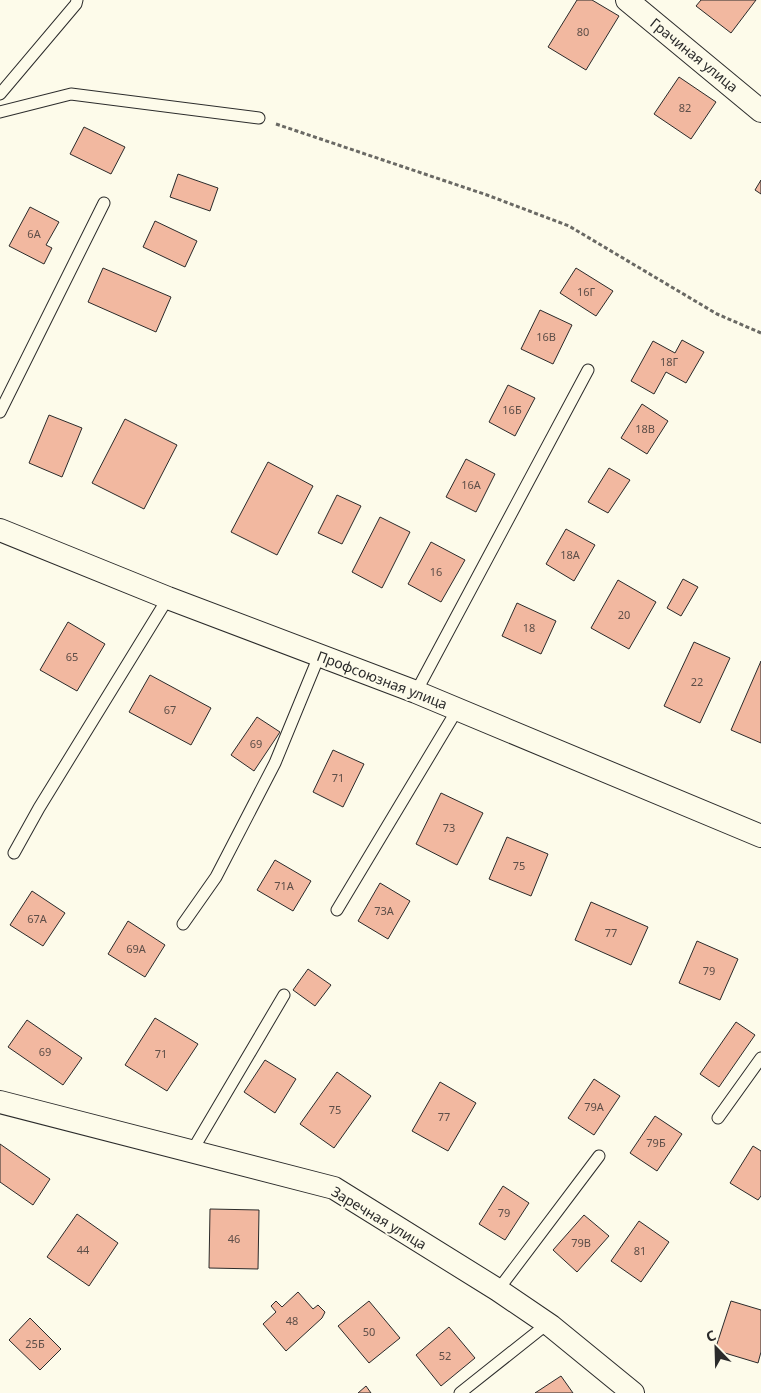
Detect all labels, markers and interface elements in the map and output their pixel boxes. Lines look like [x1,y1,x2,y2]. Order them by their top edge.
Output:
street label: Грачиная улица [646,13,742,96]
house number: 80 [577,24,589,39]
house number: 82 [679,100,691,115]
house number: 6А [27,226,42,241]
house number: 16Г [577,284,595,299]
house number: 16В [536,329,556,344]
house number: 18Г [660,354,678,369]
house number: 16Б [502,402,522,417]
house number: 18В [635,421,655,436]
house number: 16А [461,477,482,492]
house number: 18А [560,547,581,562]
house number: 16 [430,564,442,579]
house number: 20 [618,607,630,622]
house number: 18 [523,620,535,635]
street label: Профсоюзная улица [314,646,450,713]
house number: 65 [66,649,78,664]
house number: 22 [691,674,703,689]
house number: 67 [164,702,176,717]
house number: 69 [250,736,262,751]
house number: 71 [332,770,344,785]
house number: 73 [443,820,455,835]
house number: 75 [513,858,525,873]
house number: 71А [274,878,295,893]
house number: 73А [374,903,395,918]
house number: 67А [27,911,48,926]
house number: 77 [605,925,617,940]
house number: 69А [126,941,147,956]
house number: 79 [703,963,715,978]
house number: 69 [39,1044,51,1059]
house number: 71 [155,1046,167,1061]
house number: 79А [584,1099,605,1114]
house number: 75 [329,1102,341,1117]
house number: 77 [438,1109,450,1124]
house number: 79Б [646,1135,666,1150]
street label: Заречная улица [328,1182,430,1254]
house number: 79 [498,1205,510,1220]
house number: 46 [228,1231,240,1246]
house number: 79В [571,1235,591,1250]
house number: 44 [77,1242,90,1257]
house number: 81 [634,1243,646,1258]
house number: 48 [286,1313,298,1328]
north arrow [691,1323,741,1373]
house number: 50 [363,1324,375,1339]
text: С [703,1325,719,1346]
house number: 25Б [25,1336,45,1351]
house number: 52 [439,1348,451,1363]

